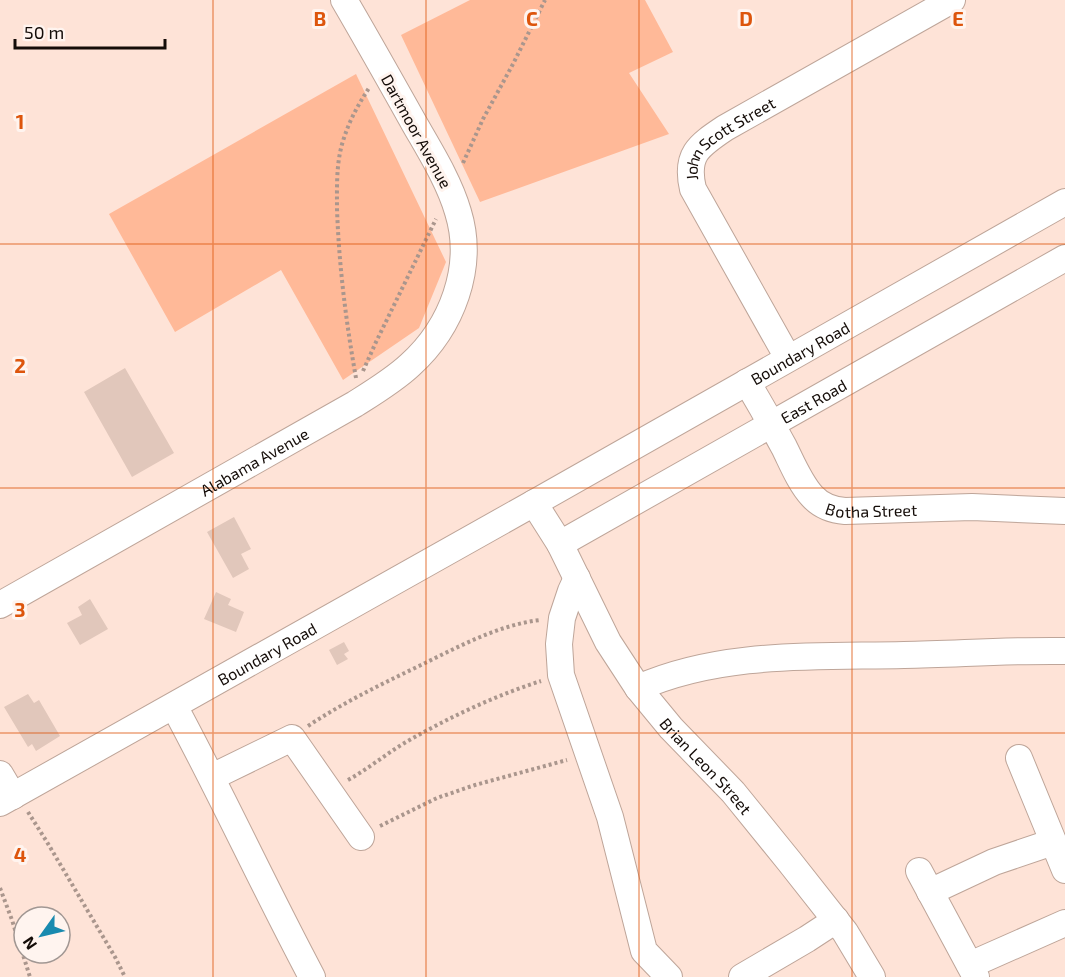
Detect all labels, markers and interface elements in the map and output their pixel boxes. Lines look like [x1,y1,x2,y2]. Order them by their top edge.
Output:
text: B [314,6,326,30]
text: C [526,6,538,30]
text: D [739,6,753,30]
text: E [952,6,964,30]
scale bar [15,12,165,50]
text: 50 m [24,21,64,43]
street label: Dartmoor Avenue [378,71,456,191]
street label: John Scott Street [681,92,778,181]
text: 1 [16,109,24,133]
street label: Boundary Road [747,317,852,388]
text: 2 [14,353,26,377]
street label: East Road [777,374,849,427]
street label: Alabama Avenue [197,423,311,499]
street label: Botha Street [823,498,917,521]
text: 3 [14,597,26,621]
street label: Boundary Road [214,618,320,688]
street label: Brian Leon Street [657,713,756,817]
text: 4 [14,842,27,866]
north arrow [12,905,72,965]
text: N [18,934,40,954]

